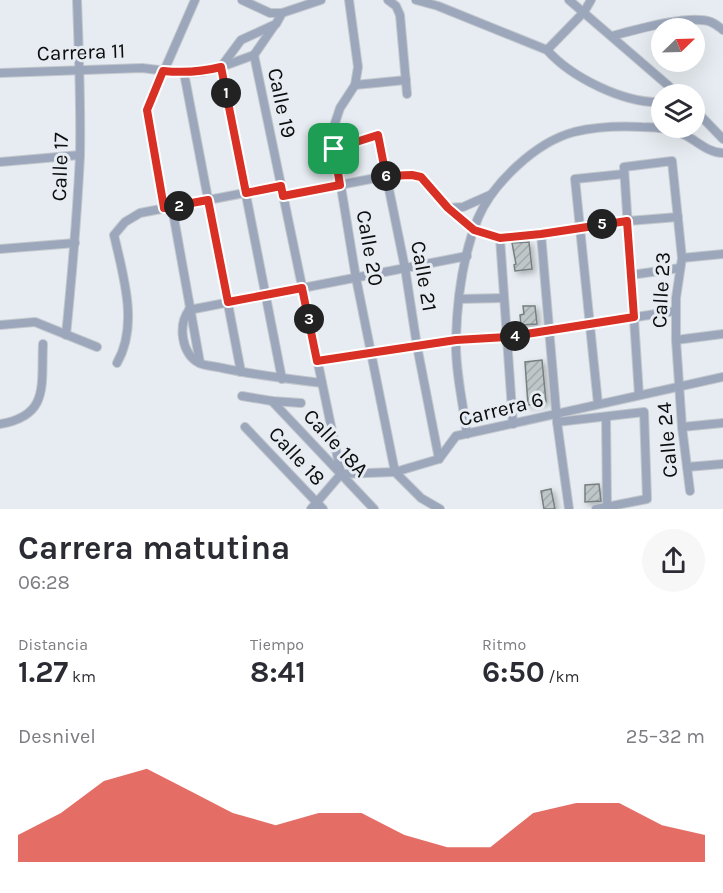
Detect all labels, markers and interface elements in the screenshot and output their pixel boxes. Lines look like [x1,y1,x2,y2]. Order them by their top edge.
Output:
north arrow [651,18,705,72]
map controls [651,18,705,138]
street label: Carrera 11 [36,38,126,66]
street label: Calle 19 [263,66,301,140]
pin: 1 [211,78,241,108]
text: 1 [223,83,229,102]
button: layers [651,84,705,138]
pin [308,123,359,174]
street label: Calle 17 [47,132,73,202]
icon: arrive [317,132,350,165]
pin: 6 [371,161,401,191]
text: 6 [381,166,391,185]
pin: 2 [164,191,194,221]
text: 2 [174,196,184,215]
street label: Calle 20 [352,208,388,288]
pin: 5 [587,209,617,239]
text: 5 [597,214,607,233]
street label: Calle 21 [406,239,442,313]
street label: Calle 23 [647,251,675,329]
pin: 3 [294,304,324,334]
text: 3 [304,309,314,328]
pin: 4 [500,321,530,351]
text: 4 [510,326,520,345]
street label: Carrera 6 [456,387,546,431]
street label: Calle 24 [652,401,682,479]
street label: Calle 18A [298,404,374,482]
street label: Calle 18 [263,421,331,491]
text: Carrera matutina [18,529,290,567]
button: share [642,529,705,592]
text: 06:28 [18,571,70,594]
text: Distancia [18,635,88,654]
text: Tiempo [250,635,304,654]
text: Ritmo [482,635,526,654]
text: 1.27 [18,654,68,690]
text: 8:41 [250,654,306,690]
text: 6:50 [482,654,545,690]
text: km [68,667,96,686]
text: /km [545,667,579,686]
text: Desnivel [18,725,96,748]
text: 25–32 m [626,725,705,748]

